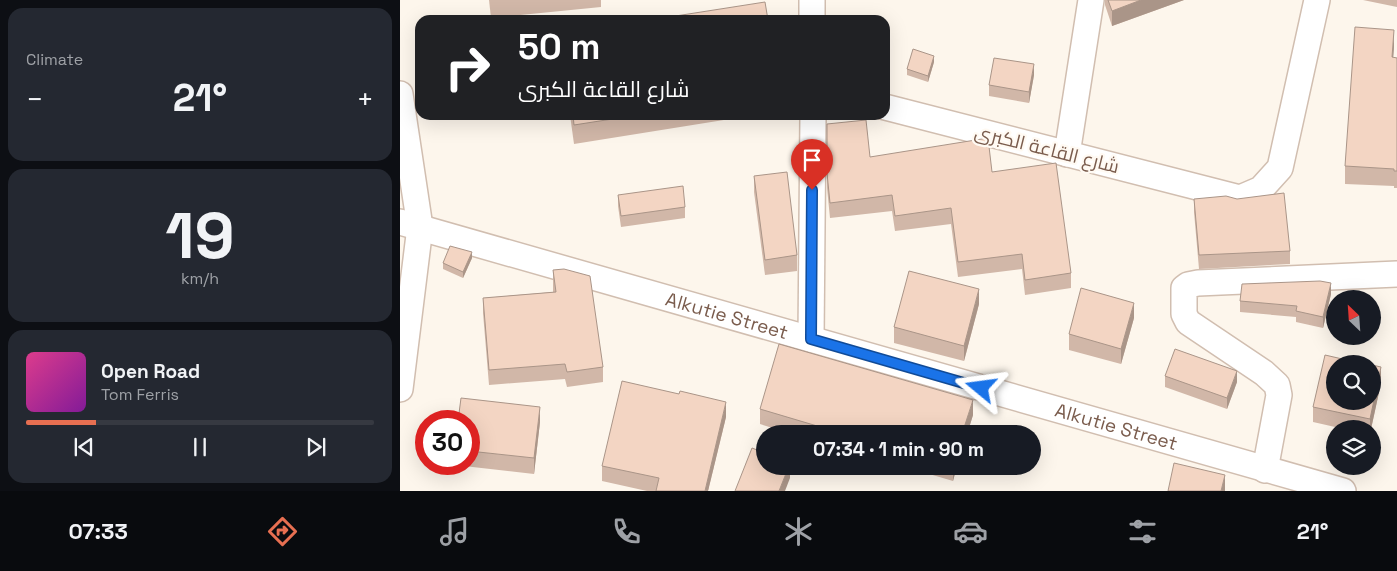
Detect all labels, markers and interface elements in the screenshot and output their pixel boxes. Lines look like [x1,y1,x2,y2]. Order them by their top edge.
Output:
text: 50 m [518,25,600,69]
icon: right [435,35,500,100]
text: Climate [26,49,83,70]
text: 21° [173,74,227,122]
text: شارع القاعة الكبرى [518,75,689,103]
text: − [26,81,43,117]
text: + [357,81,374,117]
street label: شارع القاعة الكبرى [972,119,1122,180]
pin [791,139,833,190]
icon: arrive [798,146,826,174]
text: 19 [165,194,235,277]
text: km/h [181,268,219,289]
street label: Alkutie Street [663,286,791,345]
north arrow [1326,290,1381,345]
map controls [1326,290,1381,475]
button: search [1326,355,1381,410]
text: Open Road [101,359,200,384]
position arrow [954,361,1006,413]
text: Tom Ferris [101,384,179,405]
street label: Alkutie Street [1052,397,1181,456]
speed limit sign: 30 [415,410,480,475]
button: layers [1326,420,1381,475]
icon: previous [70,433,98,461]
icon: pause [186,433,214,461]
icon: next [302,433,330,461]
text: 07:34 · 1 min · 90 m [813,437,984,462]
icon: directions [265,514,300,549]
icon: music [437,514,472,549]
icon: phone [609,514,644,549]
icon: climate [781,514,816,549]
icon: car [953,514,988,549]
icon: filters [1125,514,1160,549]
text: 07:33 [69,517,128,545]
text: 21° [1297,517,1329,545]

